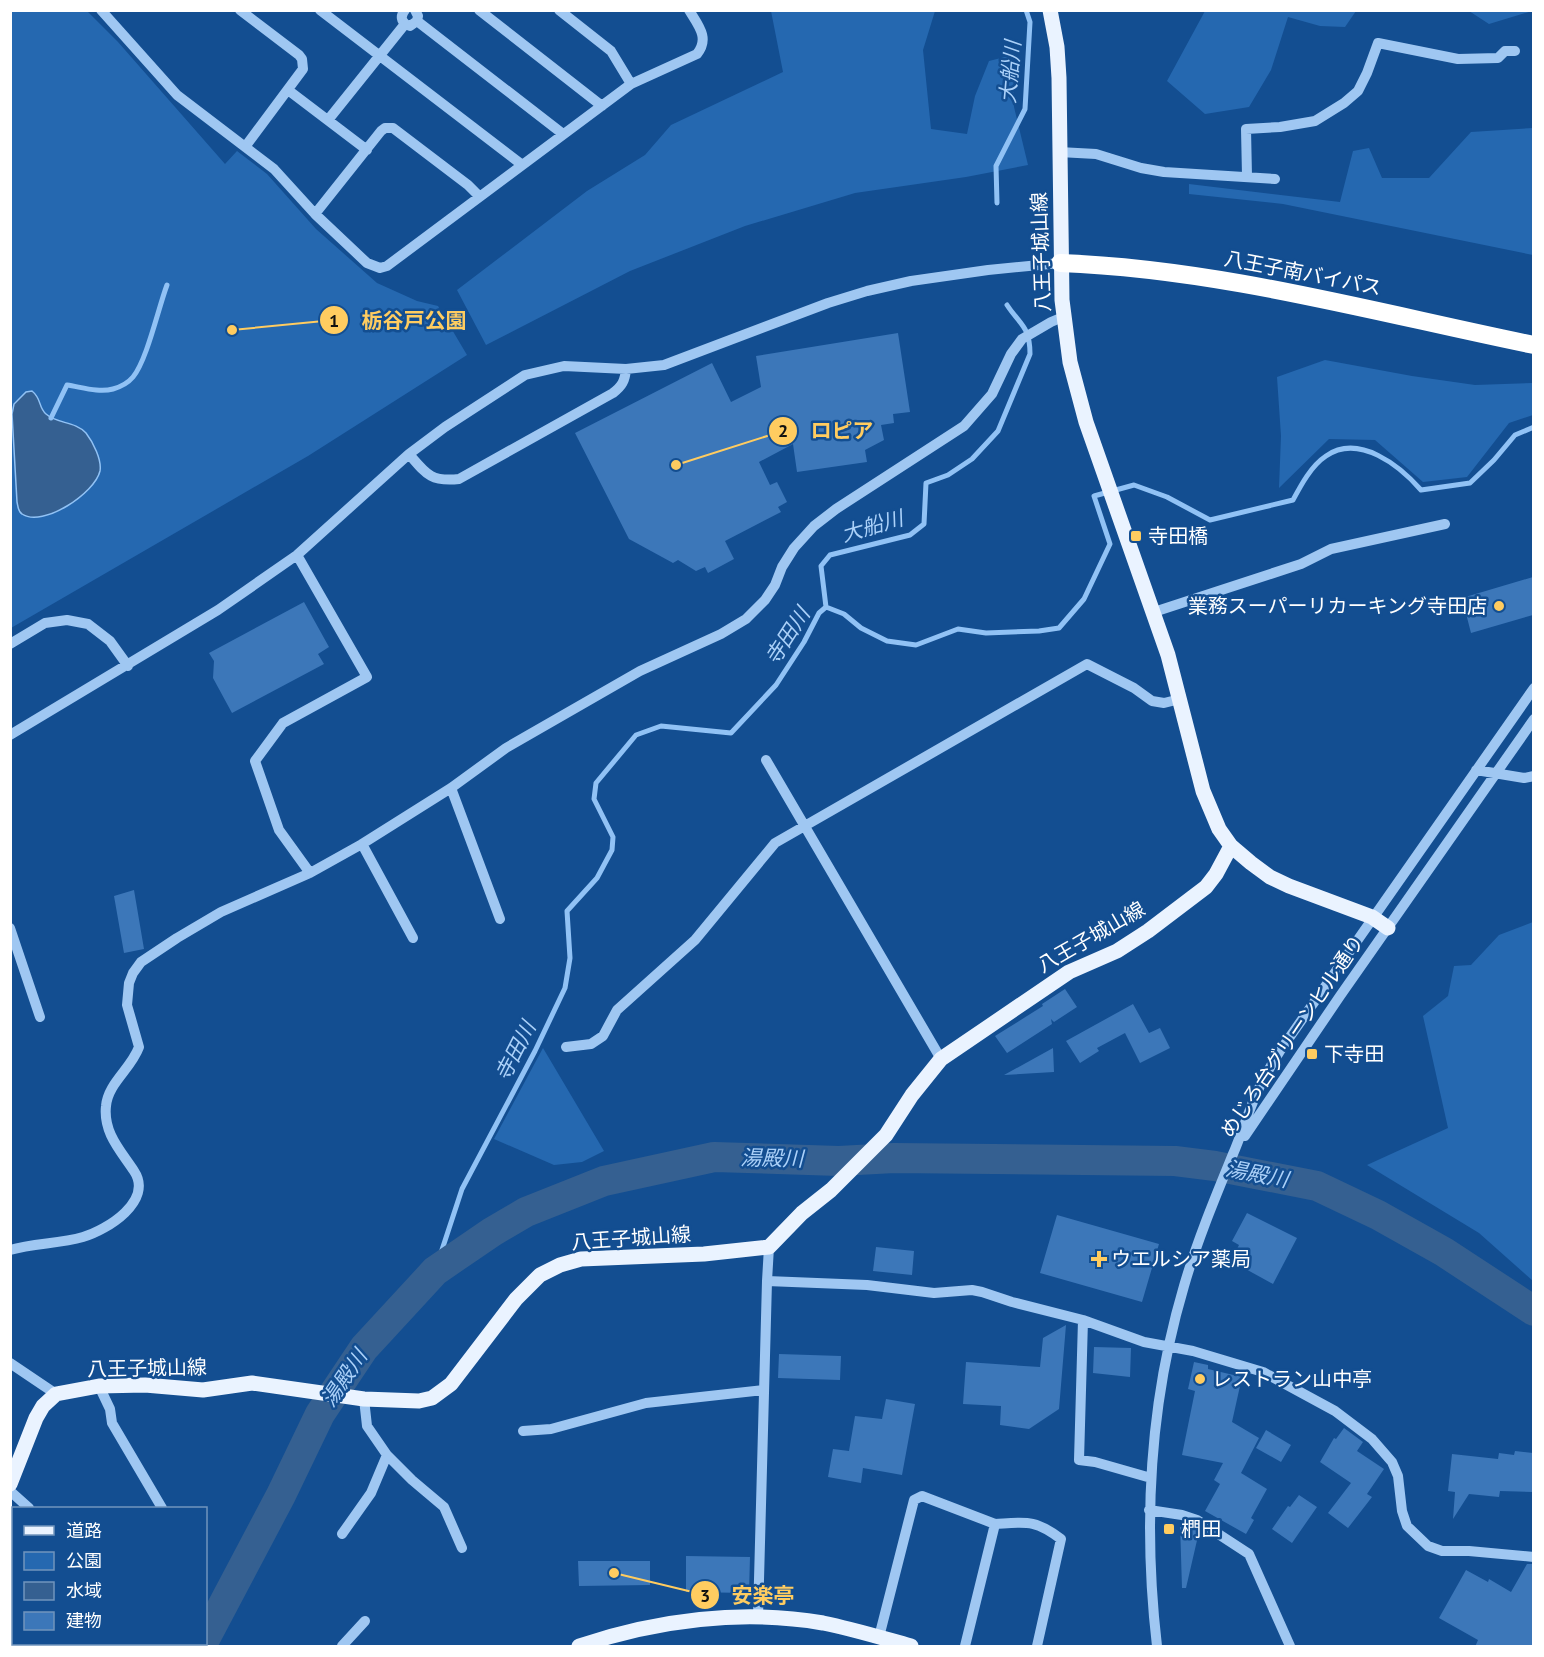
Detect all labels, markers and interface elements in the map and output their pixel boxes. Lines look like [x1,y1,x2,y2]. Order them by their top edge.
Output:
water label: 大船川 [994,37,1026,105]
street label: 八王子城山線 [1026,192,1056,312]
street label: 八王子南バイパス [1222,245,1384,301]
callout: 栃谷戸公園 [319,301,478,340]
text: 栃谷戸公園 [362,307,467,334]
text: 1 [329,309,339,332]
callout: ロピア [768,412,885,451]
text: ロピア [811,417,874,444]
text: 2 [778,419,788,442]
water label: 大船川 [838,504,908,548]
place label: 寺田橋 [1148,523,1208,549]
marker: 寺田橋 [1129,529,1143,543]
place label: 業務スーパーリカーキング寺田店 [1188,593,1487,619]
marker: 業務スーパーリカーキング寺田店 [1492,599,1506,613]
water label: 寺田川 [759,601,817,670]
street label: 八王子城山線 [1033,896,1149,978]
street label: めじろ台グリーンヒル通り [1214,930,1370,1142]
water label: 寺田川 [489,1015,542,1085]
place label: 下寺田 [1324,1041,1384,1067]
marker: 下寺田 [1305,1047,1319,1061]
water label: 湯殿川 [740,1144,806,1172]
water label: 湯殿川 [1224,1155,1292,1194]
street label: 八王子城山線 [570,1221,692,1255]
place label: ウエルシア薬局 [1111,1246,1251,1272]
marker: ウエルシア薬局 [1092,1252,1106,1266]
water label: 湯殿川 [315,1343,374,1412]
street label: 八王子城山線 [87,1354,207,1382]
place label: レストラン山中亭 [1212,1366,1372,1392]
marker: レストラン山中亭 [1193,1372,1207,1386]
legend [12,1507,207,1645]
place label: 椚田 [1181,1516,1221,1542]
text: 道路 [66,1519,102,1542]
marker: 椚田 [1162,1522,1176,1536]
text: 公園 [66,1549,102,1572]
callout: 安楽亭 [690,1576,807,1615]
text: 水域 [66,1579,102,1602]
text: 安楽亭 [732,1582,795,1609]
text: 3 [700,1584,710,1607]
text: 建物 [66,1609,102,1632]

